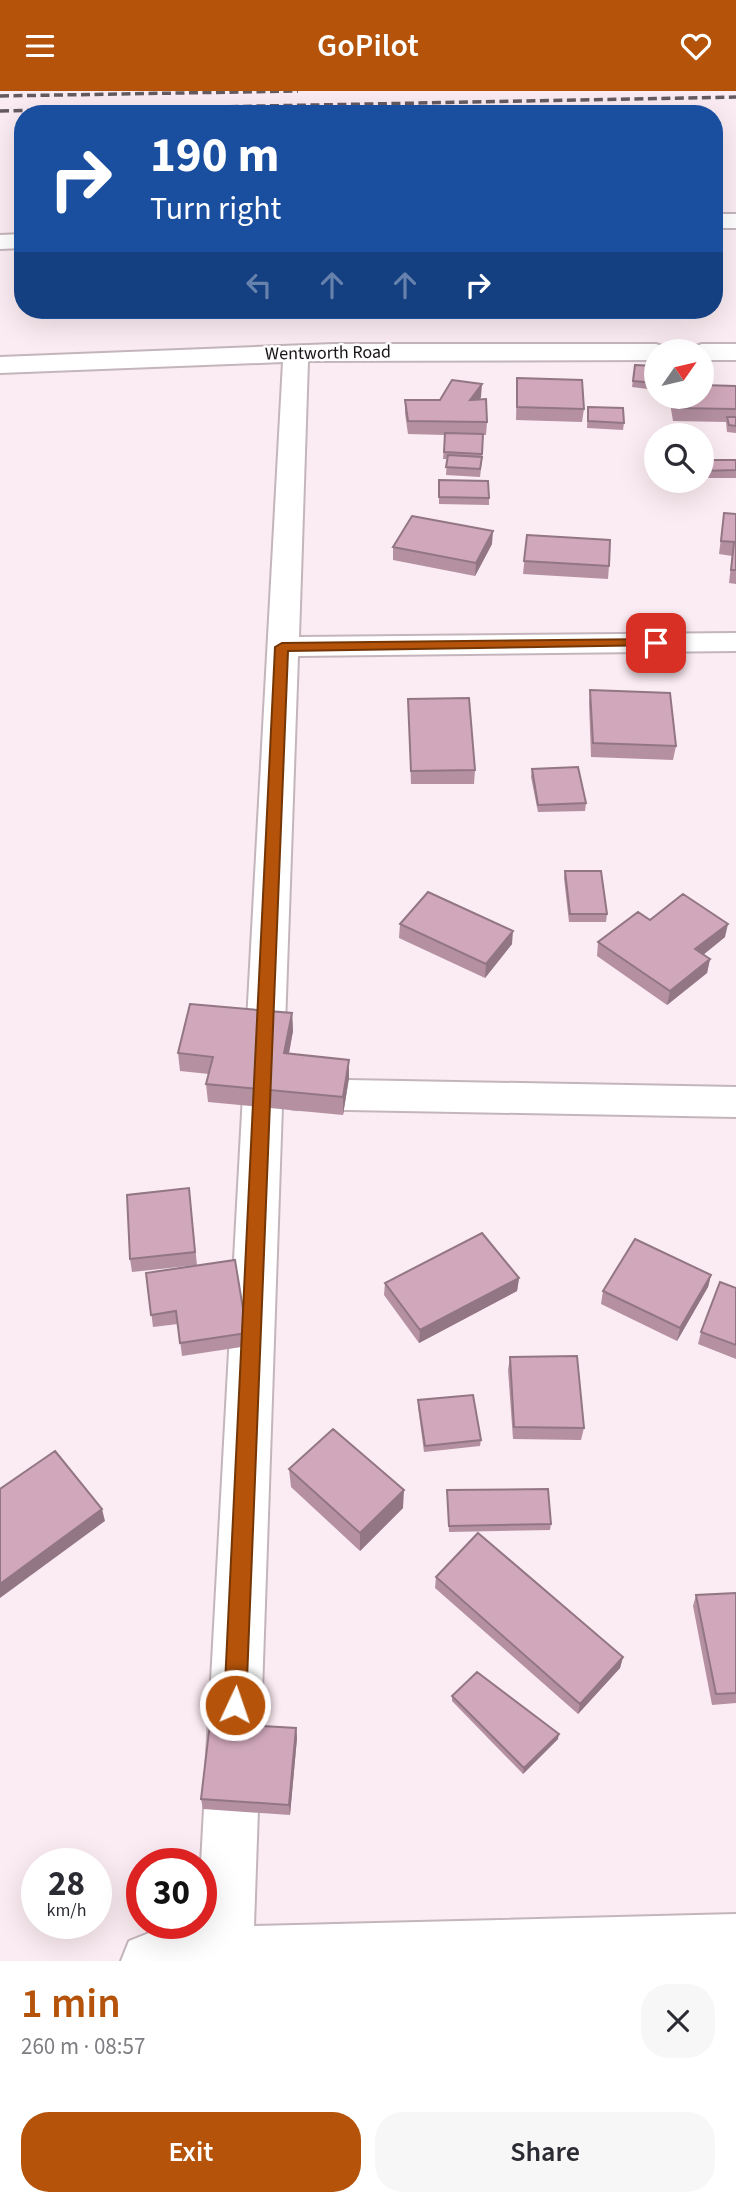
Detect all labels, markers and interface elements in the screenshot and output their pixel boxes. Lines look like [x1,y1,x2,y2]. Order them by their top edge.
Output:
text: GoPilot [317,23,419,69]
icon: menu [21,27,59,65]
icon: heart [677,27,715,65]
text: 190 m [150,121,279,191]
icon: right [35,133,126,224]
text: Turn right [150,186,281,232]
icon: left [240,266,278,304]
icon: ahead [313,266,351,304]
icon: ahead [386,266,424,304]
icon: right [459,266,497,304]
street label: Wentworth Road [265,339,391,367]
north arrow [644,339,714,409]
map controls [644,339,714,493]
button: search [644,423,714,493]
pin [626,613,686,673]
icon: arrive [637,624,675,662]
position arrow [198,1668,272,1742]
speed limit sign: 30 [126,1848,217,1939]
text: 28 [48,1859,85,1909]
text: km/h [47,1898,86,1923]
text: 1 min [21,1974,121,2034]
button: close [641,1984,715,2058]
text: 260 m · 08:57 [21,2030,145,2063]
button: Exit [21,2112,361,2192]
button: Share [375,2112,715,2192]

